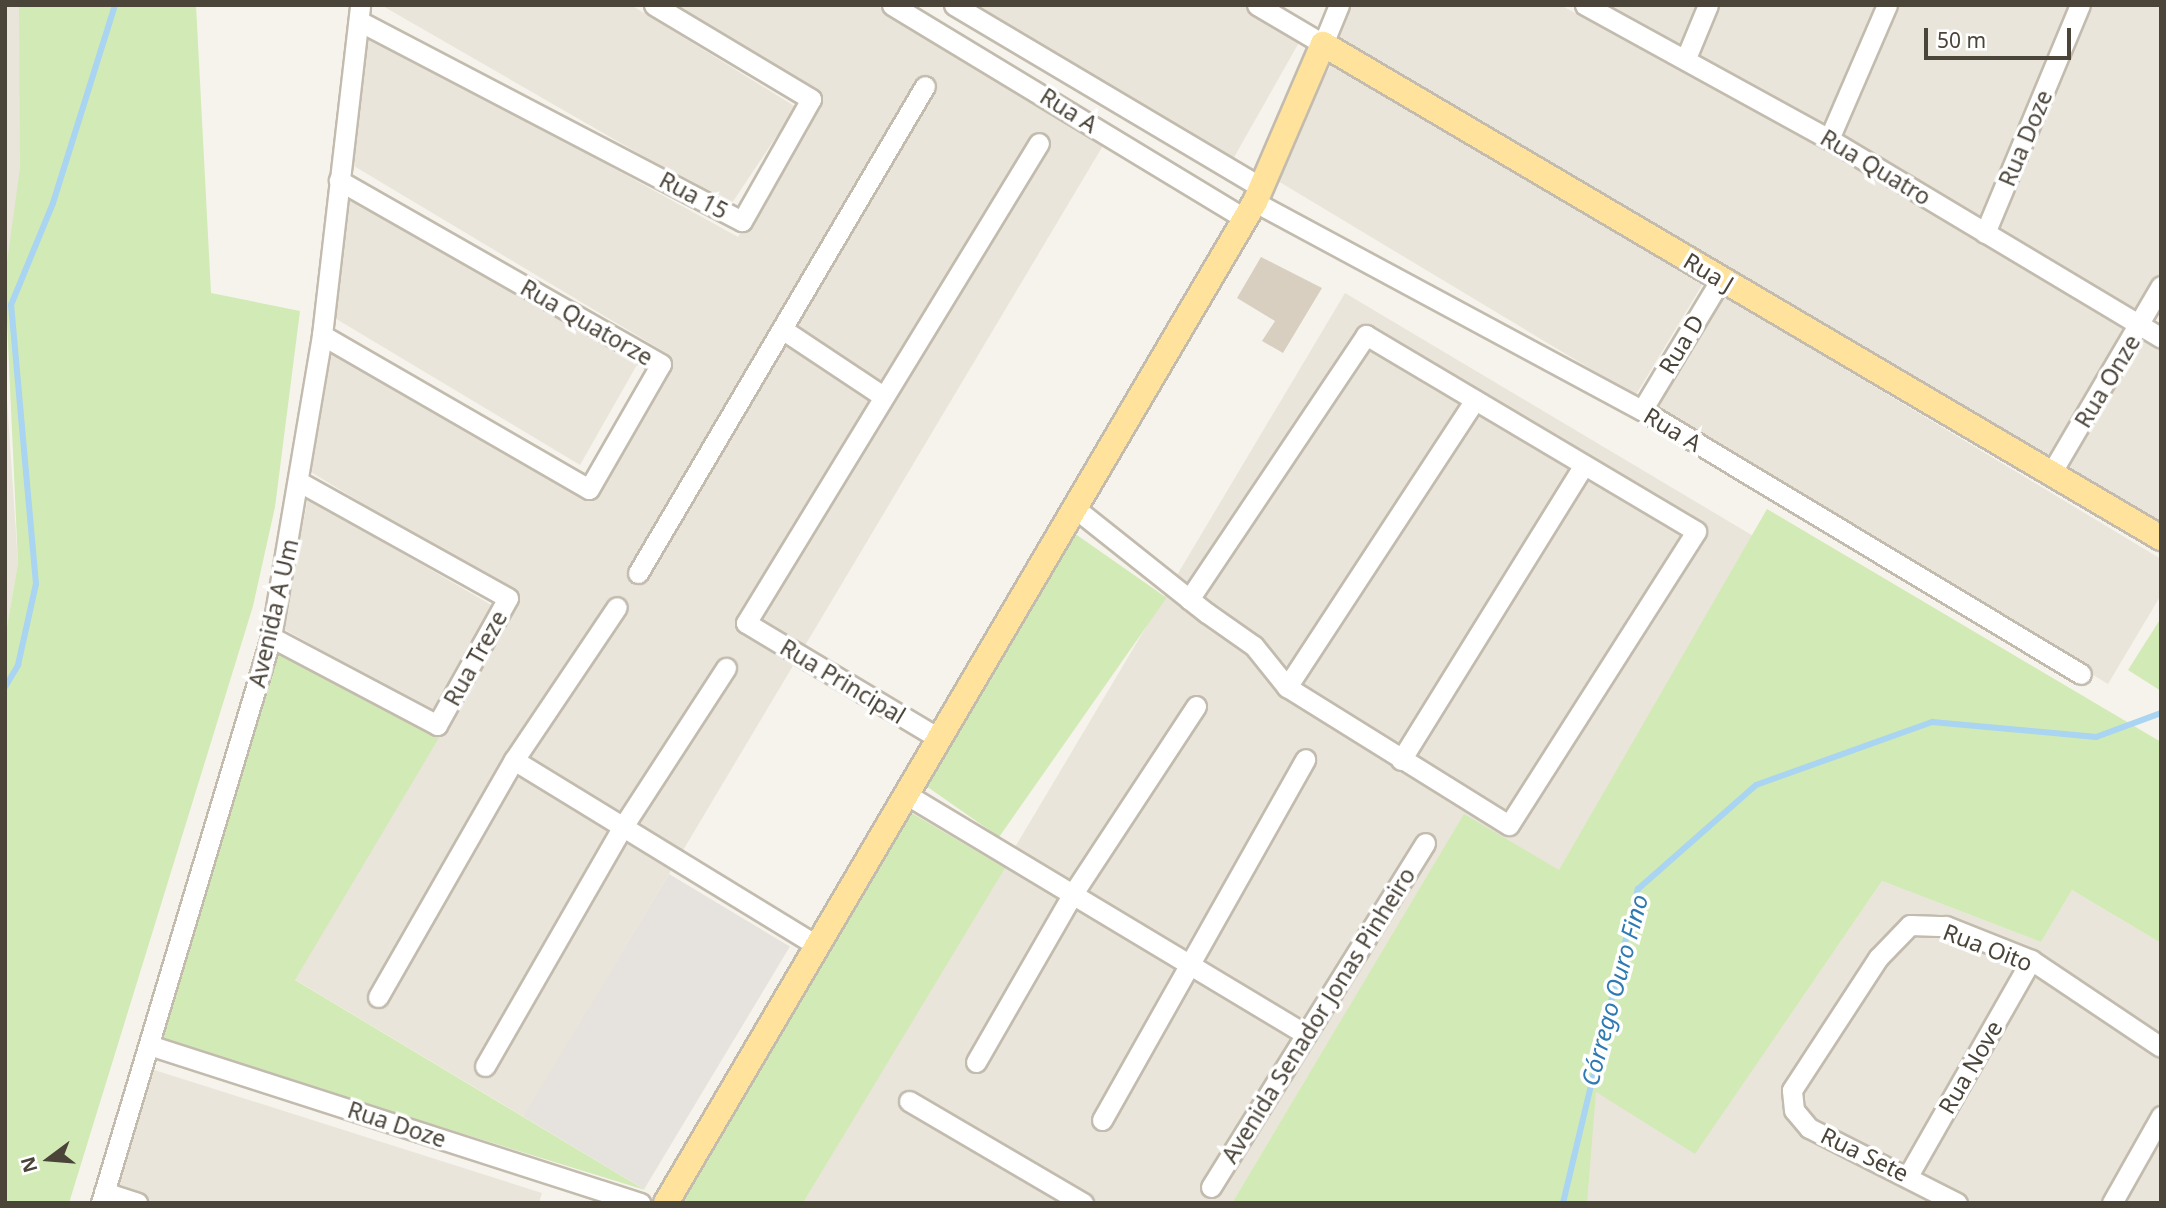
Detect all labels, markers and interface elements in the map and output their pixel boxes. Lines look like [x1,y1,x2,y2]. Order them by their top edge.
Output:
scale bar [1928,14,2075,58]
text: 50 m [1937,26,1986,54]
street label: Rua A [1035,82,1103,138]
street label: Rua Doze [1992,86,2058,190]
street label: Rua Quatro [1816,123,1936,211]
street label: Rua 15 [655,166,733,224]
street label: Rua J [1679,246,1739,298]
street label: Rua Quatorze [516,273,658,371]
street label: Rua D [1653,309,1709,379]
street label: Rua Onze [2069,330,2145,432]
street label: Rua A [1639,401,1707,457]
street label: Avenida A Um [243,536,303,690]
street label: Rua Treze [438,606,512,710]
street label: Rua Principal [775,633,911,729]
street label: Avenida Senador Jonas Pinheiro [1215,862,1421,1168]
water label: Córrego Ouro Fino [1575,891,1653,1089]
street label: Rua Oito [1939,917,2037,977]
street label: Rua Nove [1932,1016,2008,1118]
street label: Rua Doze [344,1095,450,1153]
street label: Rua Sete [1817,1121,1913,1187]
north arrow [14,1124,84,1194]
text: N [14,1154,43,1176]

